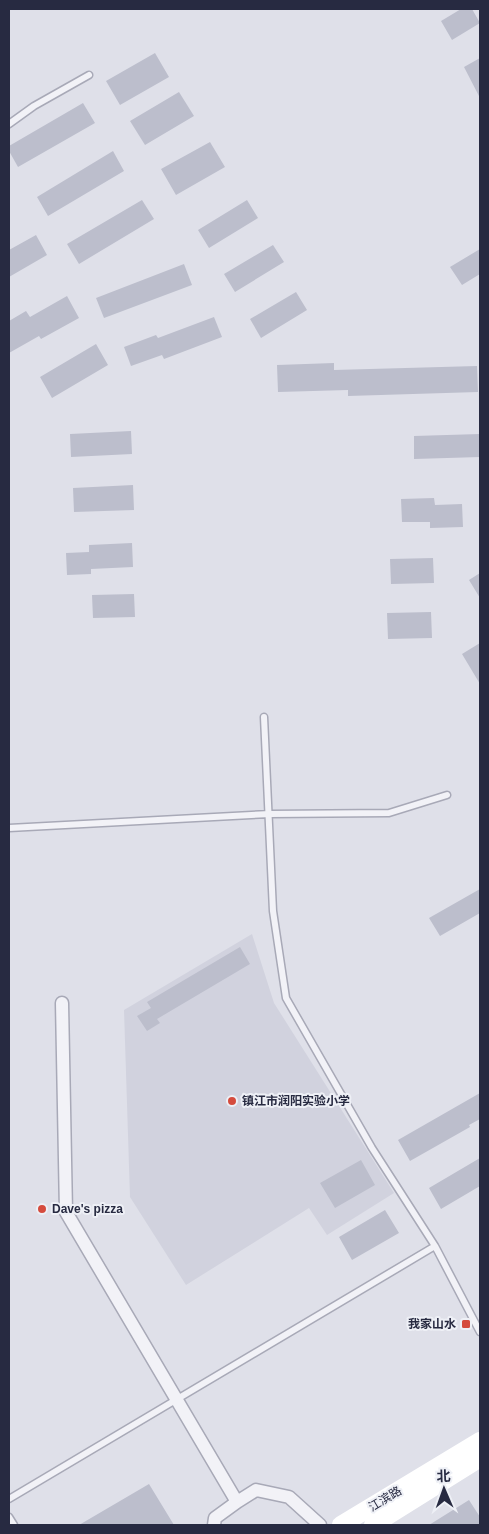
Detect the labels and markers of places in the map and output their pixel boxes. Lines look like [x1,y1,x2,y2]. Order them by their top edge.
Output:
place label: 镇江市润阳实验小学 [242,1094,350,1108]
marker: 镇江市润阳实验小学 [226,1095,238,1107]
place label: Dave's pizza [52,1202,123,1216]
marker: Dave's pizza [36,1203,48,1215]
place label: 我家山水 [408,1317,456,1331]
marker: 我家山水 [460,1318,472,1330]

